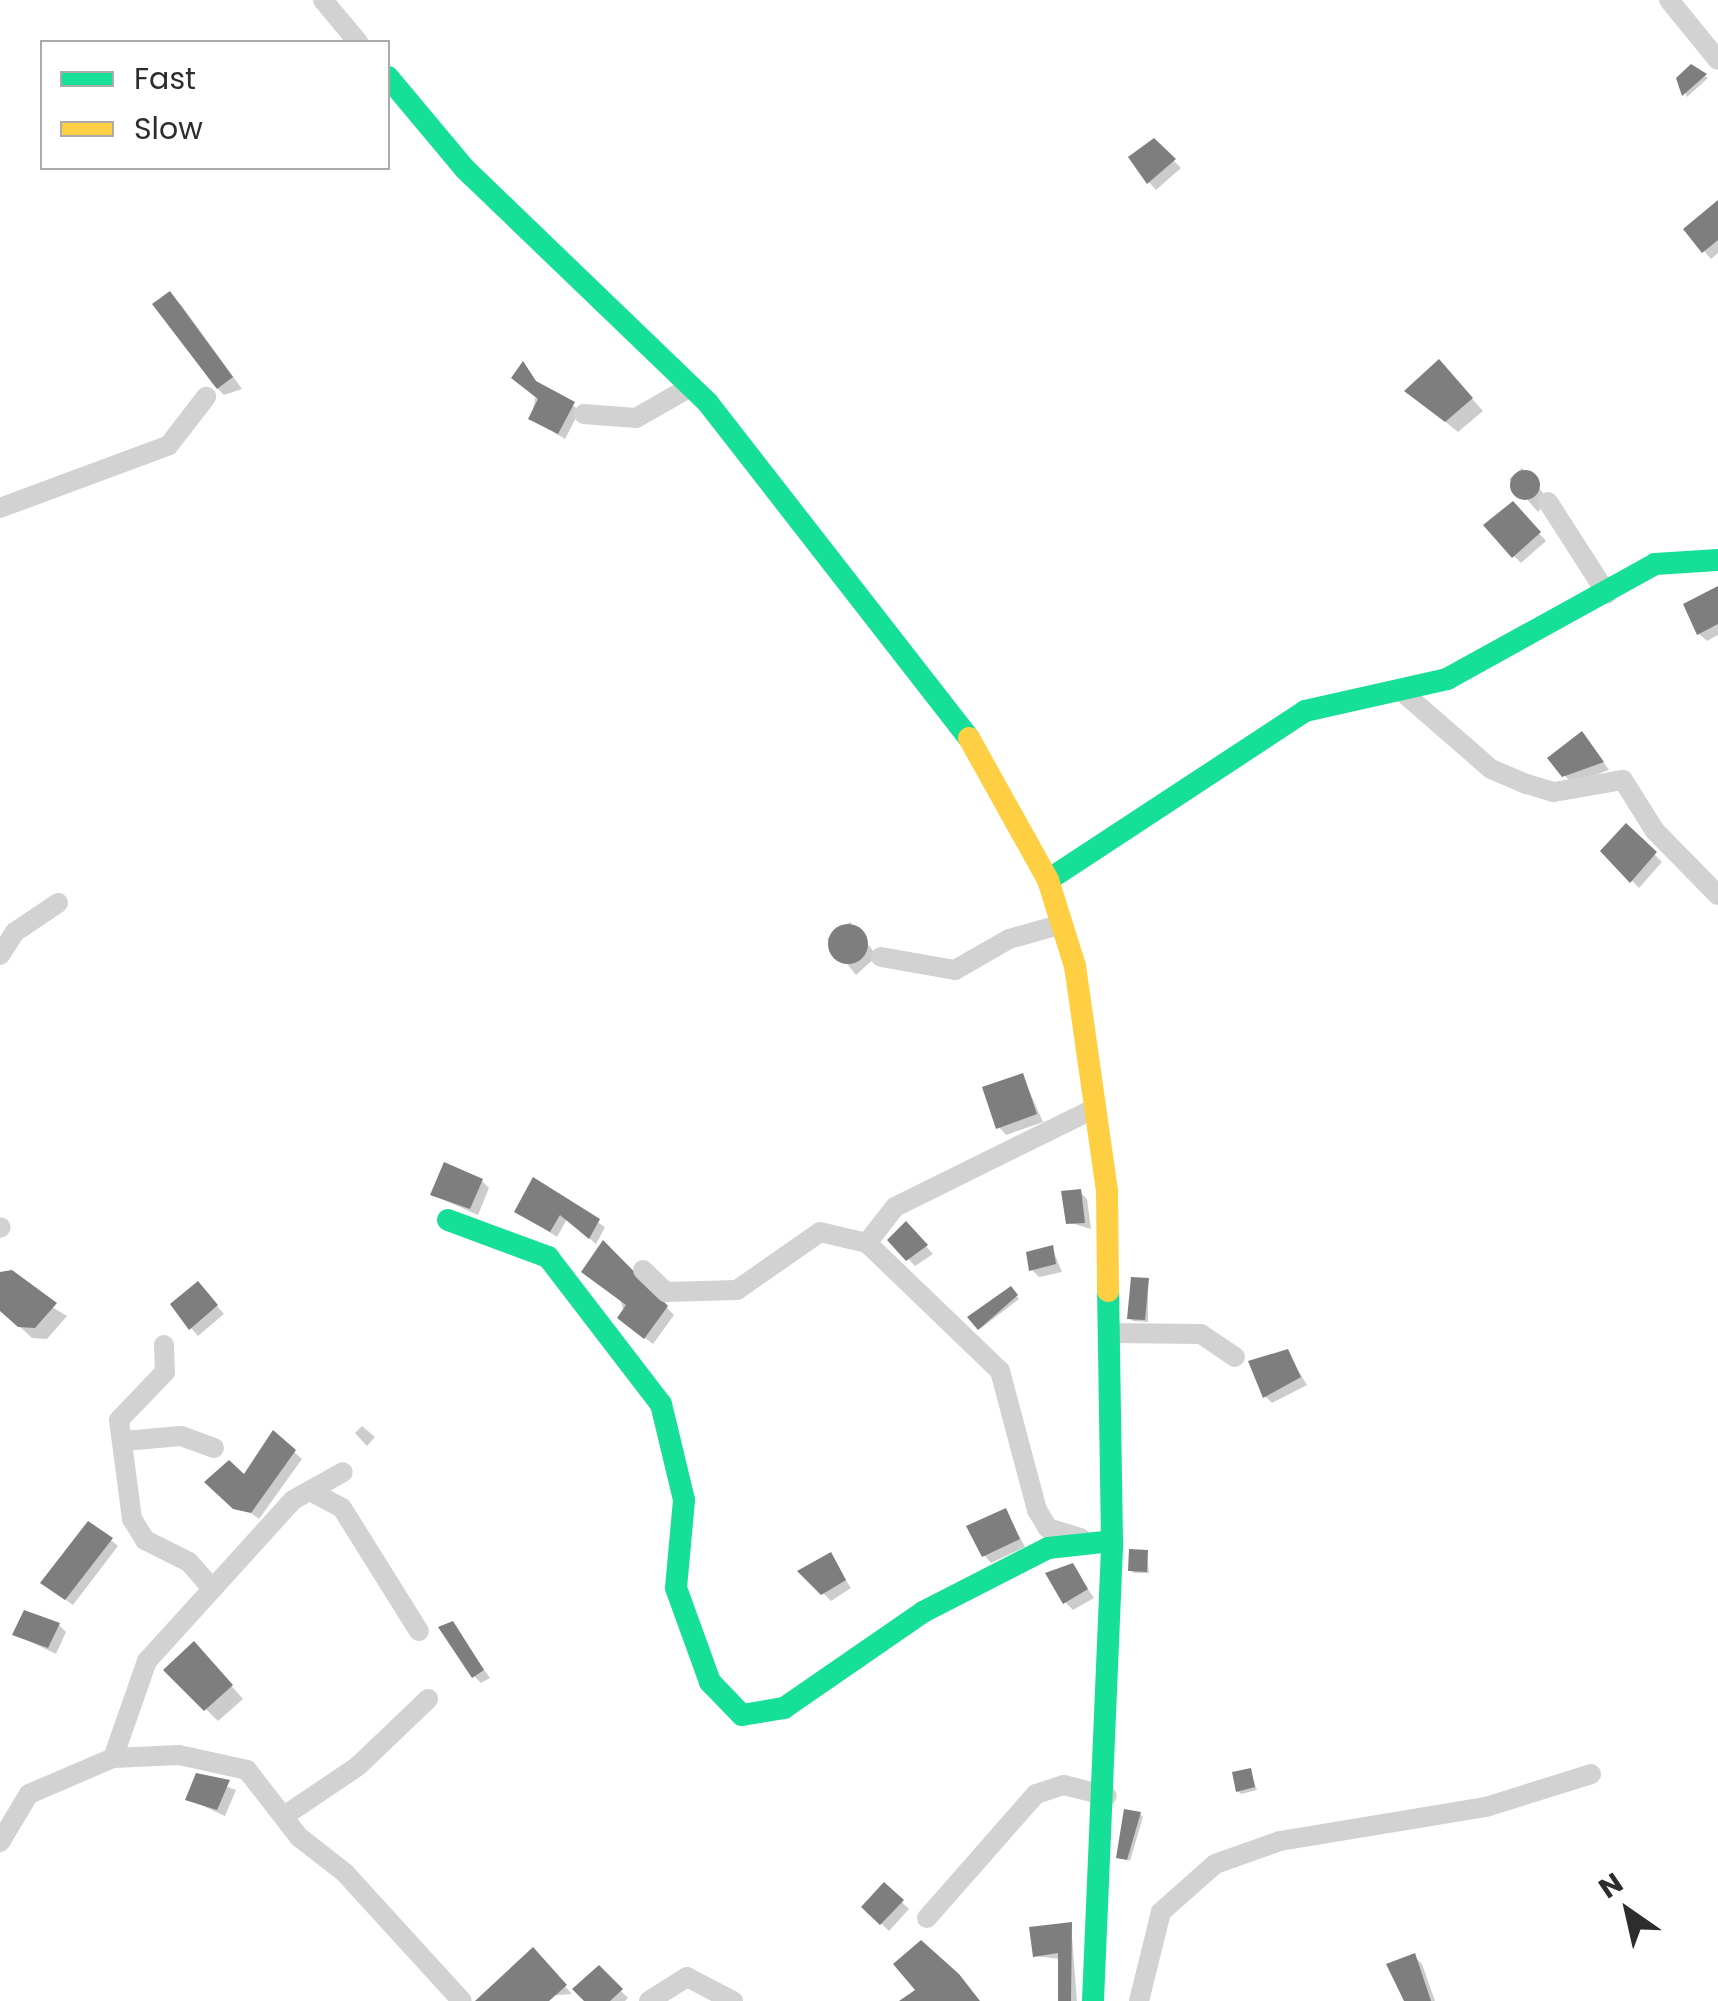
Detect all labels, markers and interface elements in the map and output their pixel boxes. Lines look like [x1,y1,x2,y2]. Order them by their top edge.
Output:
legend [40,40,390,170]
text: Fast [134,57,196,100]
text: Slow [134,107,203,150]
north arrow [1578,1861,1678,1961]
text: N [1591,1864,1631,1908]

